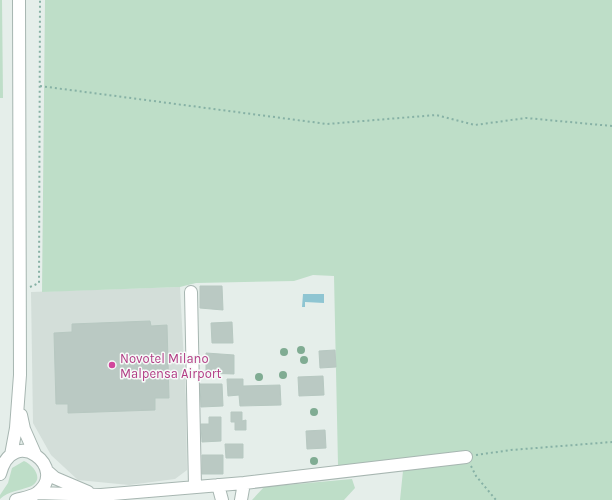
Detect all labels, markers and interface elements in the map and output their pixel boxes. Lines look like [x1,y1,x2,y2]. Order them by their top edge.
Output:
place label: Novotel Milano Malpensa Airport [120,351,221,381]
marker: Novotel Milano Malpensa Airport [107,360,117,370]

